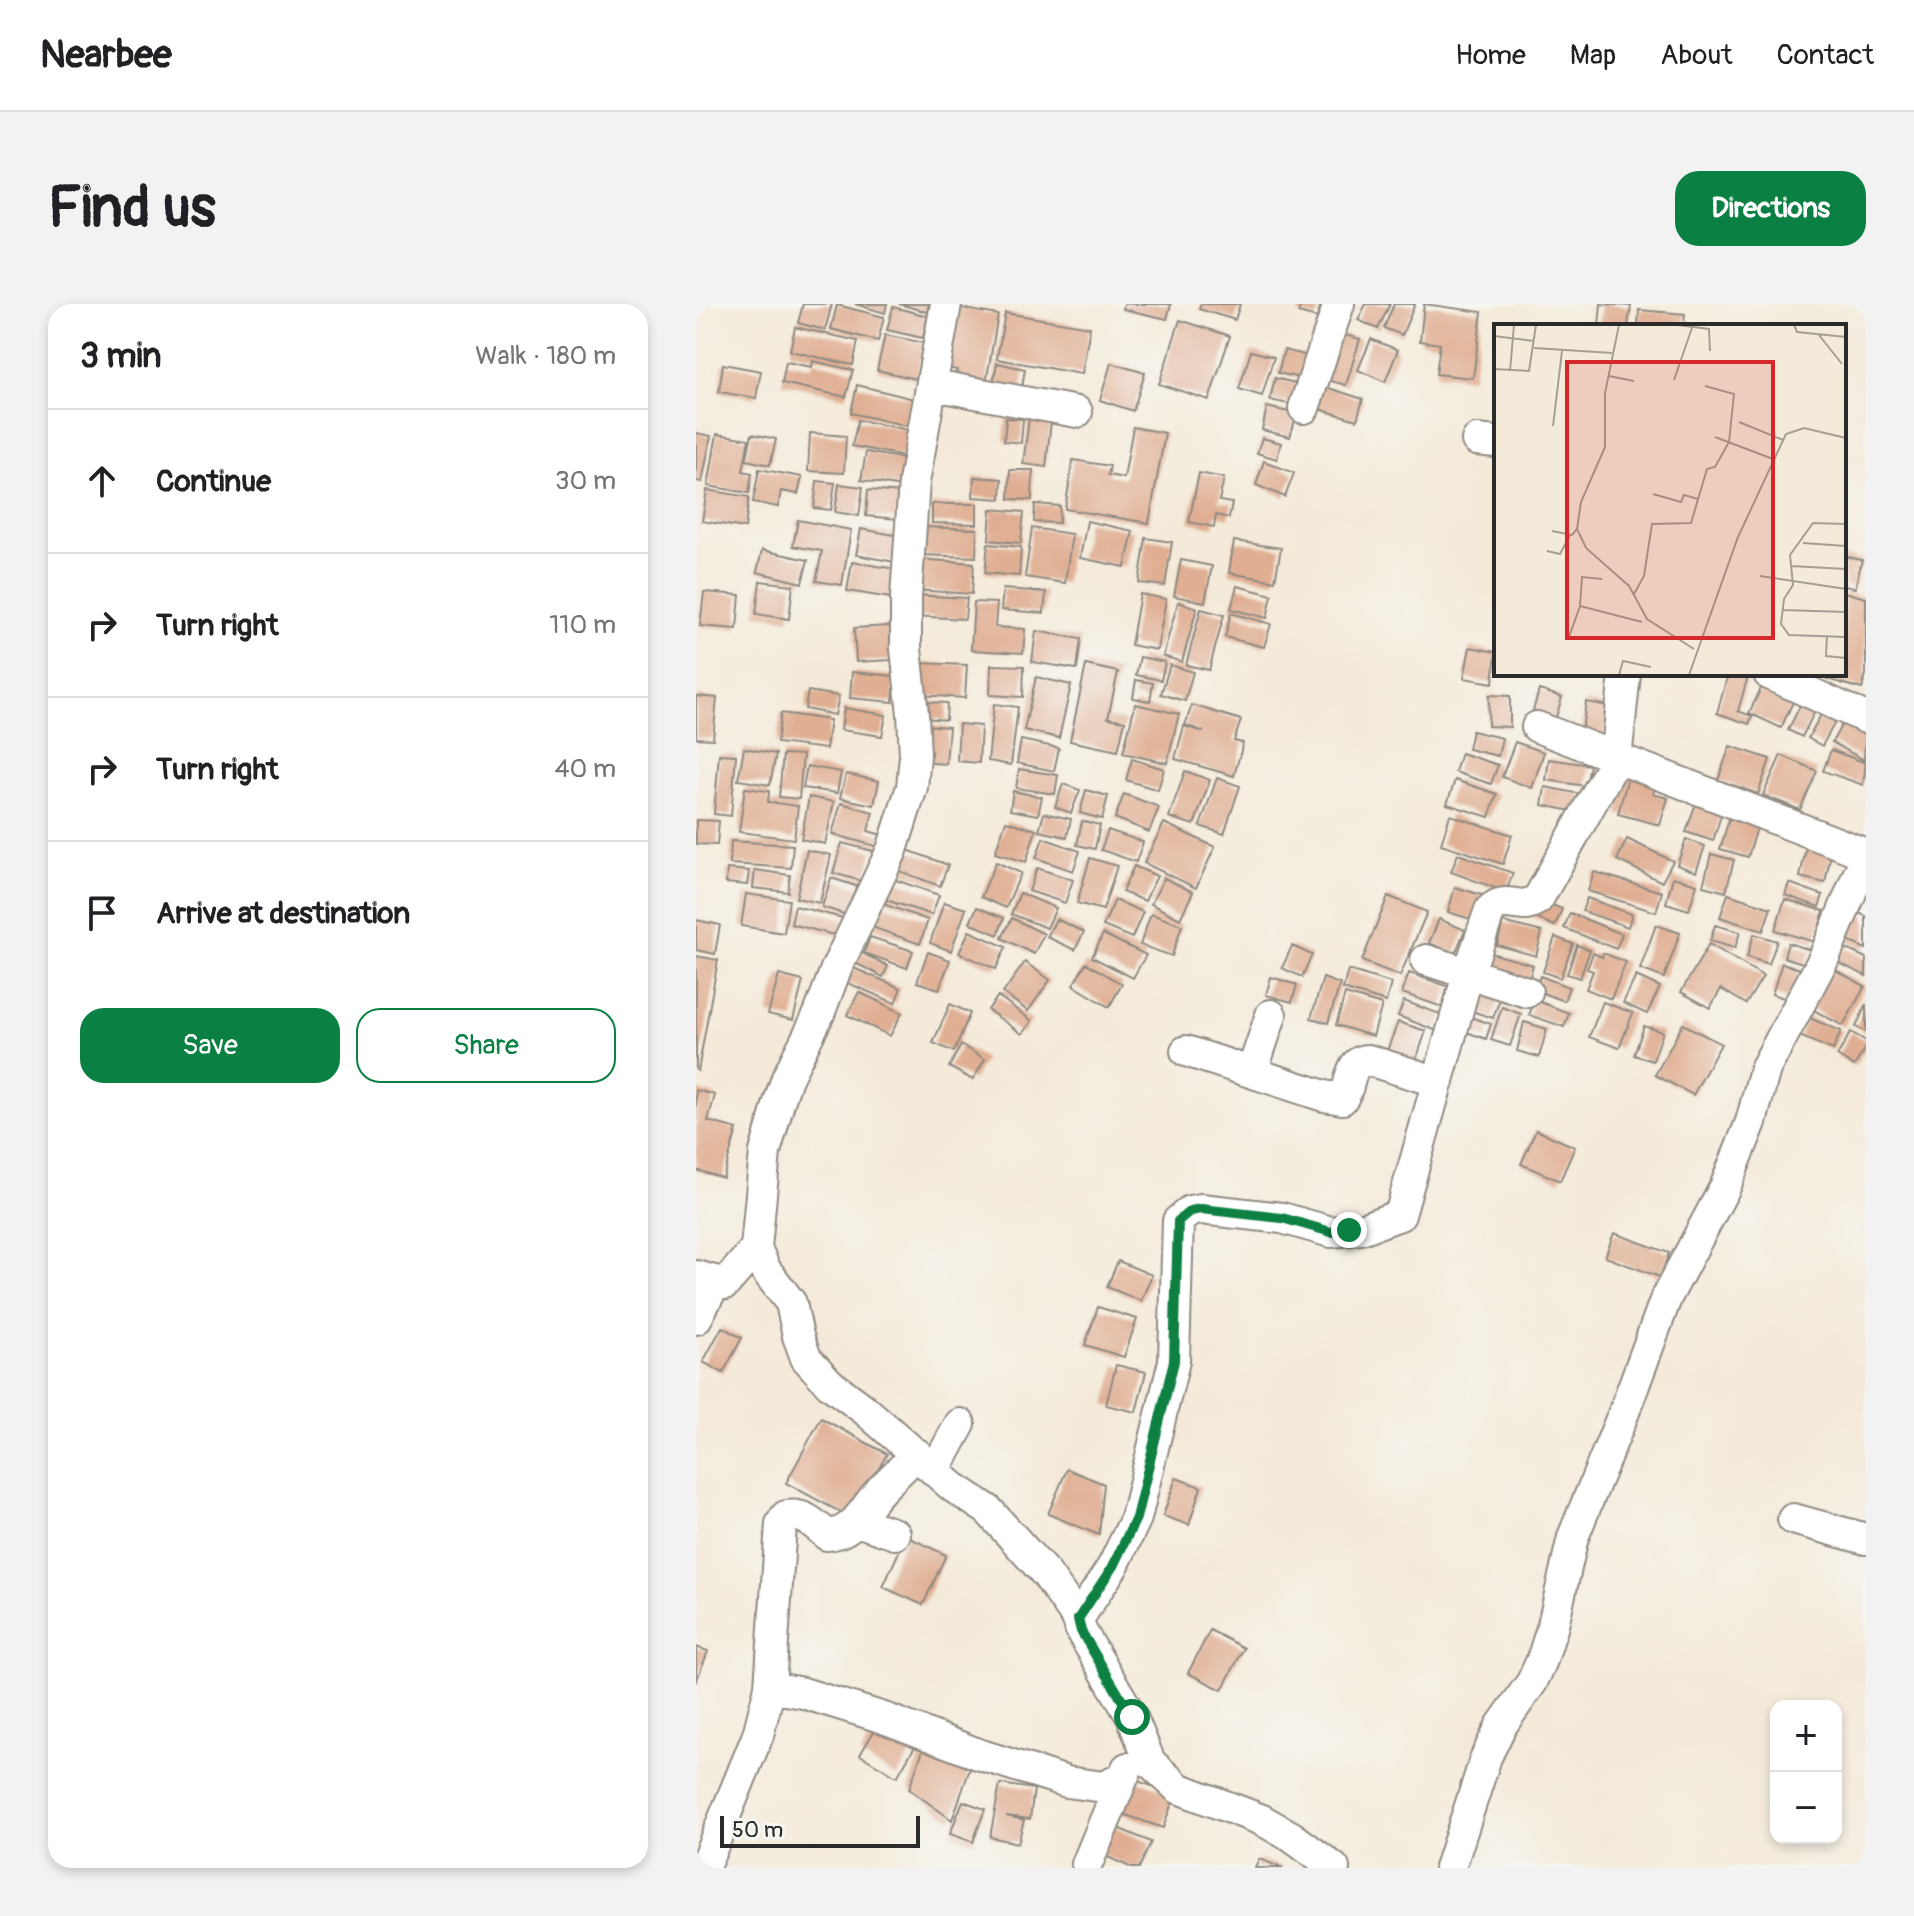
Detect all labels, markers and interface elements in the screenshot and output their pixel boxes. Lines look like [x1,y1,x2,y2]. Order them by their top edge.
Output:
text: Nearbee [40,31,172,79]
text: Home [1455,38,1526,73]
text: Map [1570,38,1616,73]
text: About [1660,38,1733,73]
text: Contact [1777,38,1874,73]
button: Directions [1675,171,1866,246]
text: Find us [48,174,216,243]
inset map [1494,324,1846,676]
text: 3 min [80,335,162,378]
text: Walk · 180 m [475,340,616,372]
icon: ahead [80,459,124,503]
text: Continue [156,463,271,500]
text: 30 m [555,465,616,497]
icon: right [80,603,124,647]
text: Turn right [156,607,279,644]
text: 110 m [549,609,616,641]
icon: right [80,747,124,791]
text: Turn right [156,751,279,788]
text: 40 m [554,753,616,785]
icon: arrive [80,891,124,935]
text: Arrive at destination [156,895,410,932]
button: Save [80,1008,340,1083]
button: Share [356,1008,616,1083]
route end [1331,1212,1367,1248]
route start [1114,1699,1150,1735]
map controls [1770,1700,1842,1844]
button: + [1770,1700,1842,1772]
button: − [1770,1772,1842,1844]
scale bar [720,1812,920,1848]
text: 50 m [732,1816,783,1844]

